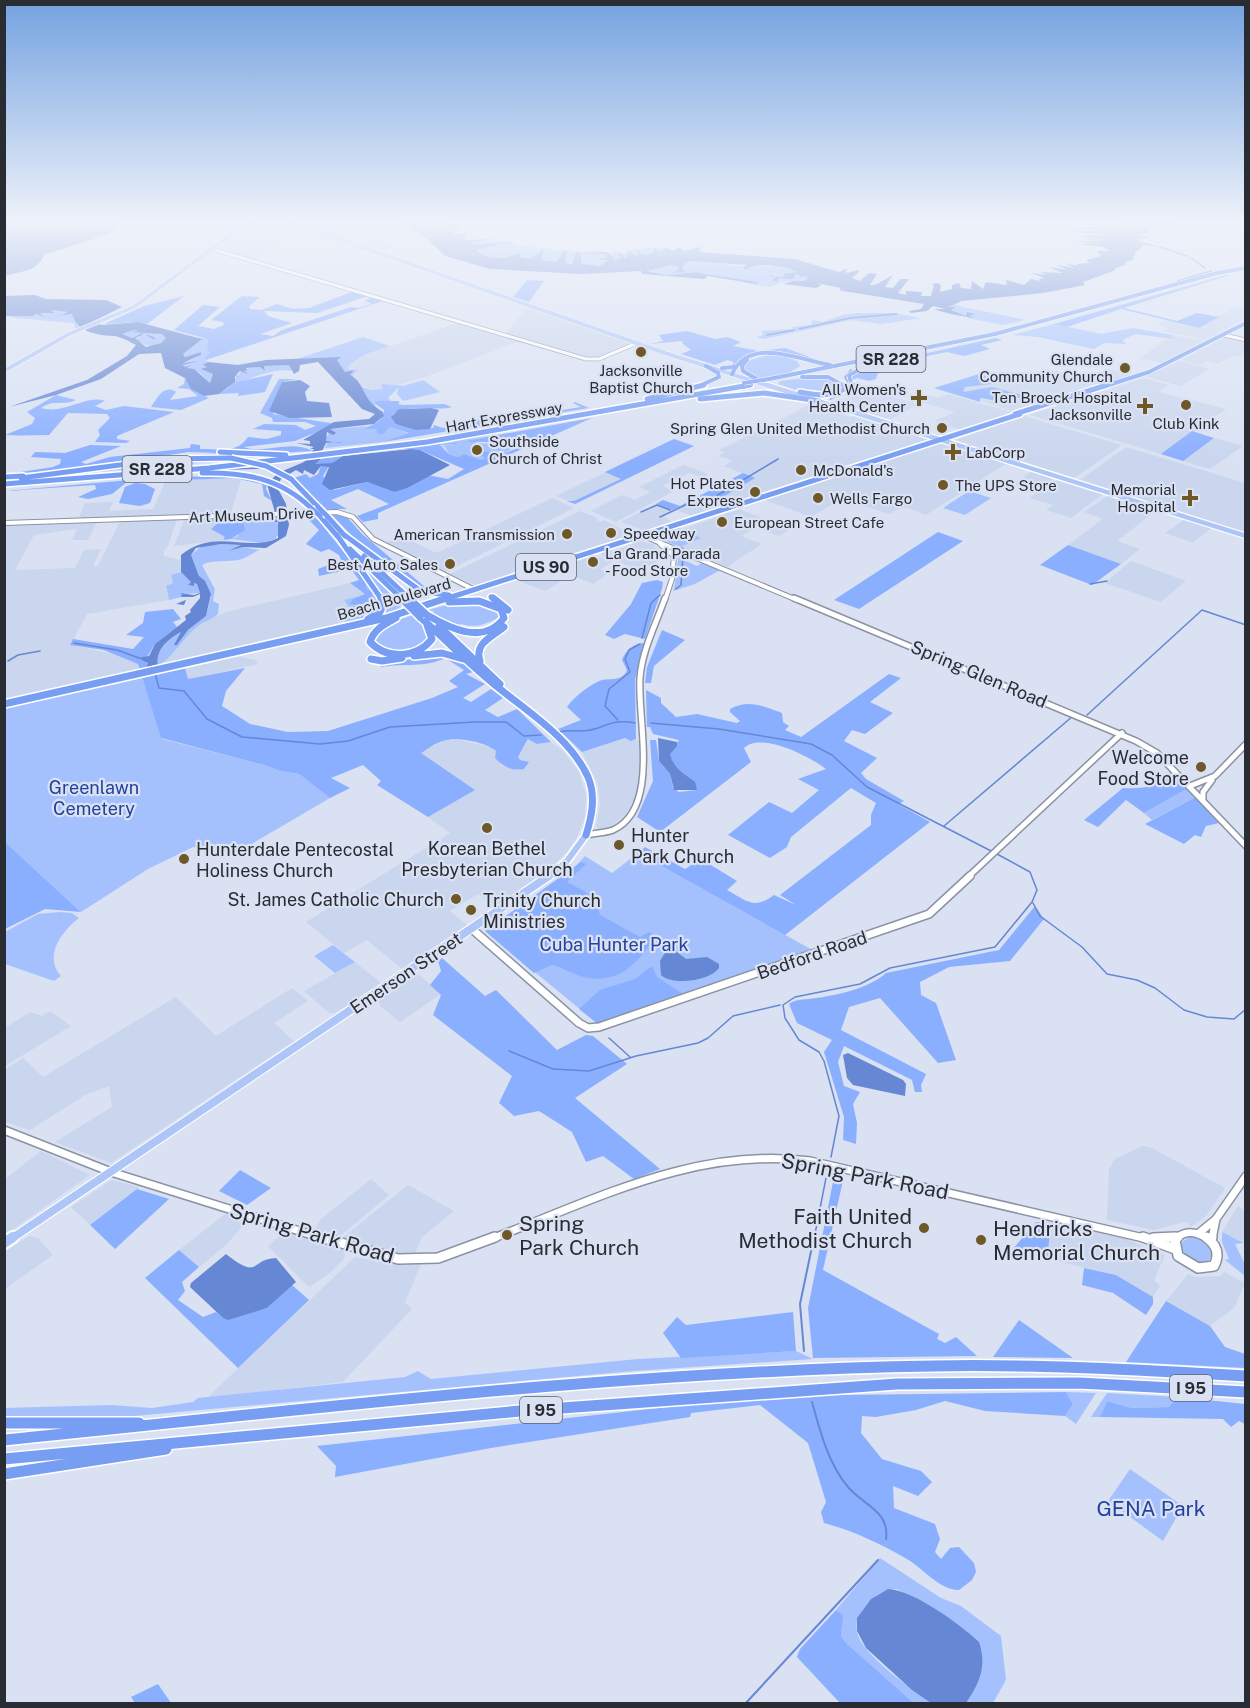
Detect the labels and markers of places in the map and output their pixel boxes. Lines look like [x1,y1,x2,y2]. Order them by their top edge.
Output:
marker: Jacksonville Baptist Church [634,345,648,359]
place label: Glendale Community Church [979,351,1113,385]
marker: Glendale Community Church [1118,361,1132,375]
place label: Jacksonville Baptist Church [589,362,693,396]
place label: All Women's Health Center [809,381,906,415]
marker: All Women's Health Center [910,389,928,407]
place label: Ten Broeck Hospital Jacksonville [992,389,1132,423]
marker: Ten Broeck Hospital Jacksonville [1136,397,1154,415]
marker: Club Kink [1179,398,1193,412]
place label: Club Kink [1152,415,1220,432]
place label: Spring Glen United Methodist Church [670,420,930,437]
marker: Spring Glen United Methodist Church [935,421,949,435]
place label: Southside Church of Christ [489,433,602,467]
marker: Southside Church of Christ [470,443,484,457]
marker: LabCorp [944,443,962,461]
place label: LabCorp [966,444,1025,461]
place label: McDonald's [813,462,893,479]
marker: McDonald's [794,463,808,477]
place label: Hot Plates Express [670,475,743,509]
place label: The UPS Store [955,477,1057,494]
marker: The UPS Store [936,478,950,492]
place label: Memorial Hospital [1110,481,1176,515]
marker: Hot Plates Express [748,485,762,499]
marker: Memorial Hospital [1181,489,1199,507]
place label: Wells Fargo [830,490,912,507]
marker: Wells Fargo [811,491,825,505]
place label: European Street Cafe [734,514,884,531]
marker: European Street Cafe [715,515,729,529]
place label: Speedway [623,525,696,542]
place label: American Transmission [393,526,555,543]
marker: Speedway [604,526,618,540]
marker: American Transmission [560,527,574,541]
place label: La Grand Parada - Food Store [605,545,720,579]
marker: La Grand Parada - Food Store [586,555,600,569]
place label: Best Auto Sales [327,556,438,573]
marker: Best Auto Sales [443,557,457,571]
place label: Welcome Food Store [1097,747,1189,789]
marker: Welcome Food Store [1194,760,1208,774]
marker: Korean Bethel Presbyterian Church [480,821,494,835]
place label: Hunter Park Church [631,825,734,867]
place label: Korean Bethel Presbyterian Church [401,838,573,880]
marker: Hunter Park Church [612,838,626,852]
place label: Hunterdale Pentecostal Holiness Church [196,839,394,881]
marker: Hunterdale Pentecostal Holiness Church [177,852,191,866]
place label: St. James Catholic Church [227,889,444,910]
place label: Trinity Church Ministries [483,890,601,932]
marker: St. James Catholic Church [449,892,463,906]
marker: Trinity Church Ministries [464,903,478,917]
place label: Faith United Methodist Church [738,1204,912,1253]
place label: Spring Park Church [519,1211,639,1260]
place label: Hendricks Memorial Church [993,1216,1160,1265]
marker: Faith United Methodist Church [917,1221,931,1235]
marker: Spring Park Church [500,1228,514,1242]
marker: Hendricks Memorial Church [974,1233,988,1247]

